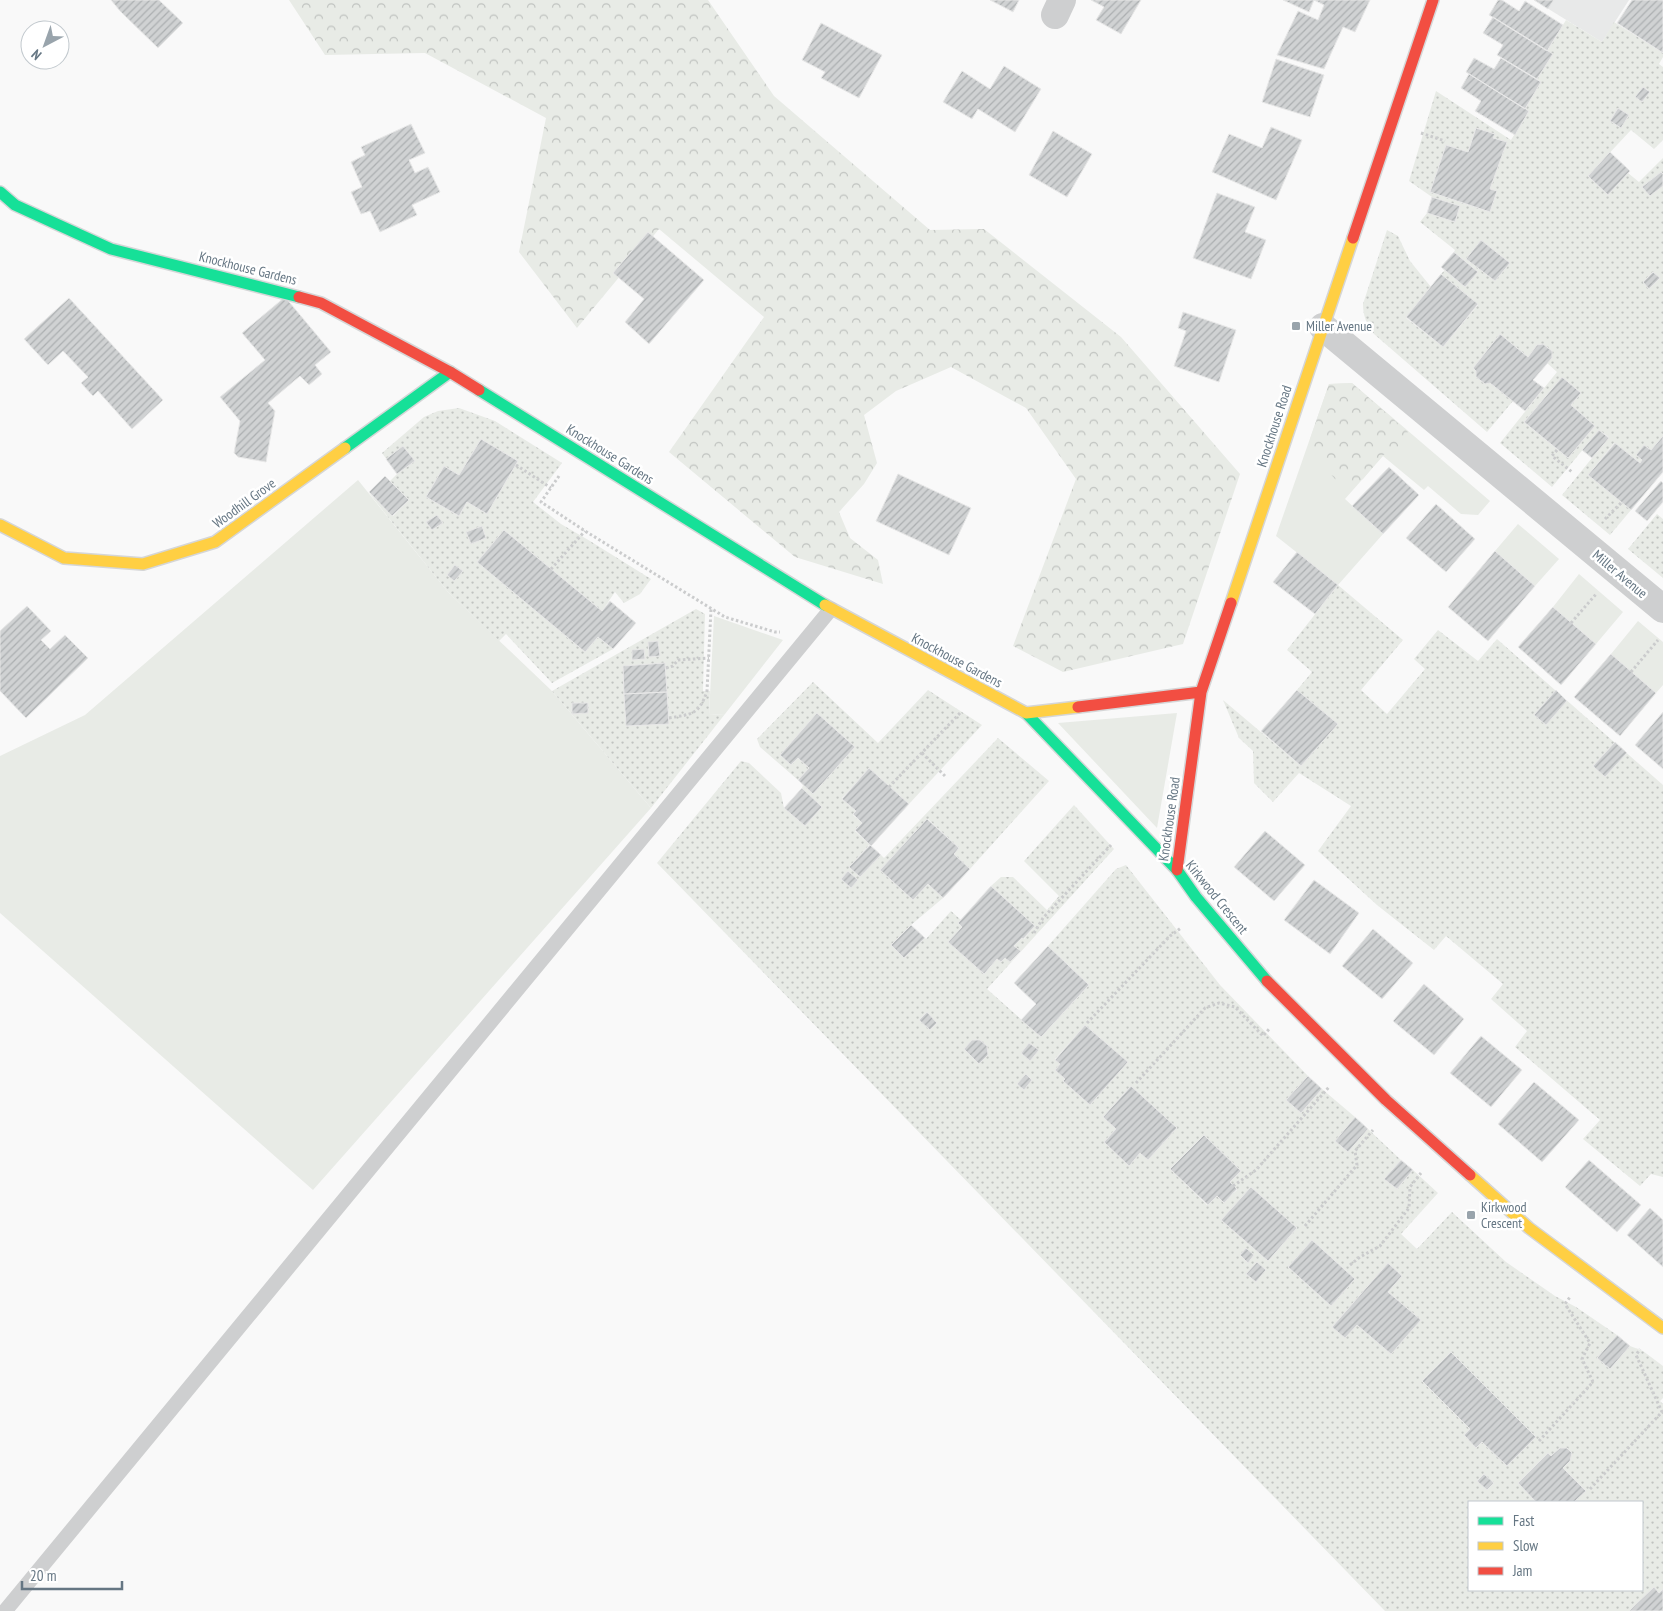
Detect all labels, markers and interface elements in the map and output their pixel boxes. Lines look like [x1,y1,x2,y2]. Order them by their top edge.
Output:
north arrow [20,20,70,70]
text: N [28,46,45,64]
street label: Knockhouse Gardens [197,247,299,289]
place label: Miller Avenue [1306,317,1372,335]
marker: Miller Avenue [1290,320,1302,332]
street label: Knockhouse Road [1252,383,1296,469]
street label: Knockhouse Gardens [563,420,657,488]
street label: Woodhill Grove [209,474,279,532]
street label: Miller Avenue [1589,546,1651,602]
street label: Knockhouse Gardens [909,629,1006,692]
street label: Knockhouse Road [1154,776,1184,862]
street label: Kirkwood Crescent [1182,857,1252,938]
place label: Kirkwood Crescent [1481,1198,1527,1232]
marker: Kirkwood Crescent [1465,1209,1477,1221]
legend [1468,1501,1643,1591]
text: Fast [1513,1511,1534,1530]
text: Slow [1513,1536,1538,1555]
scale bar [22,1558,122,1590]
text: Jam [1512,1561,1532,1580]
text: 20 m [30,1566,56,1585]

